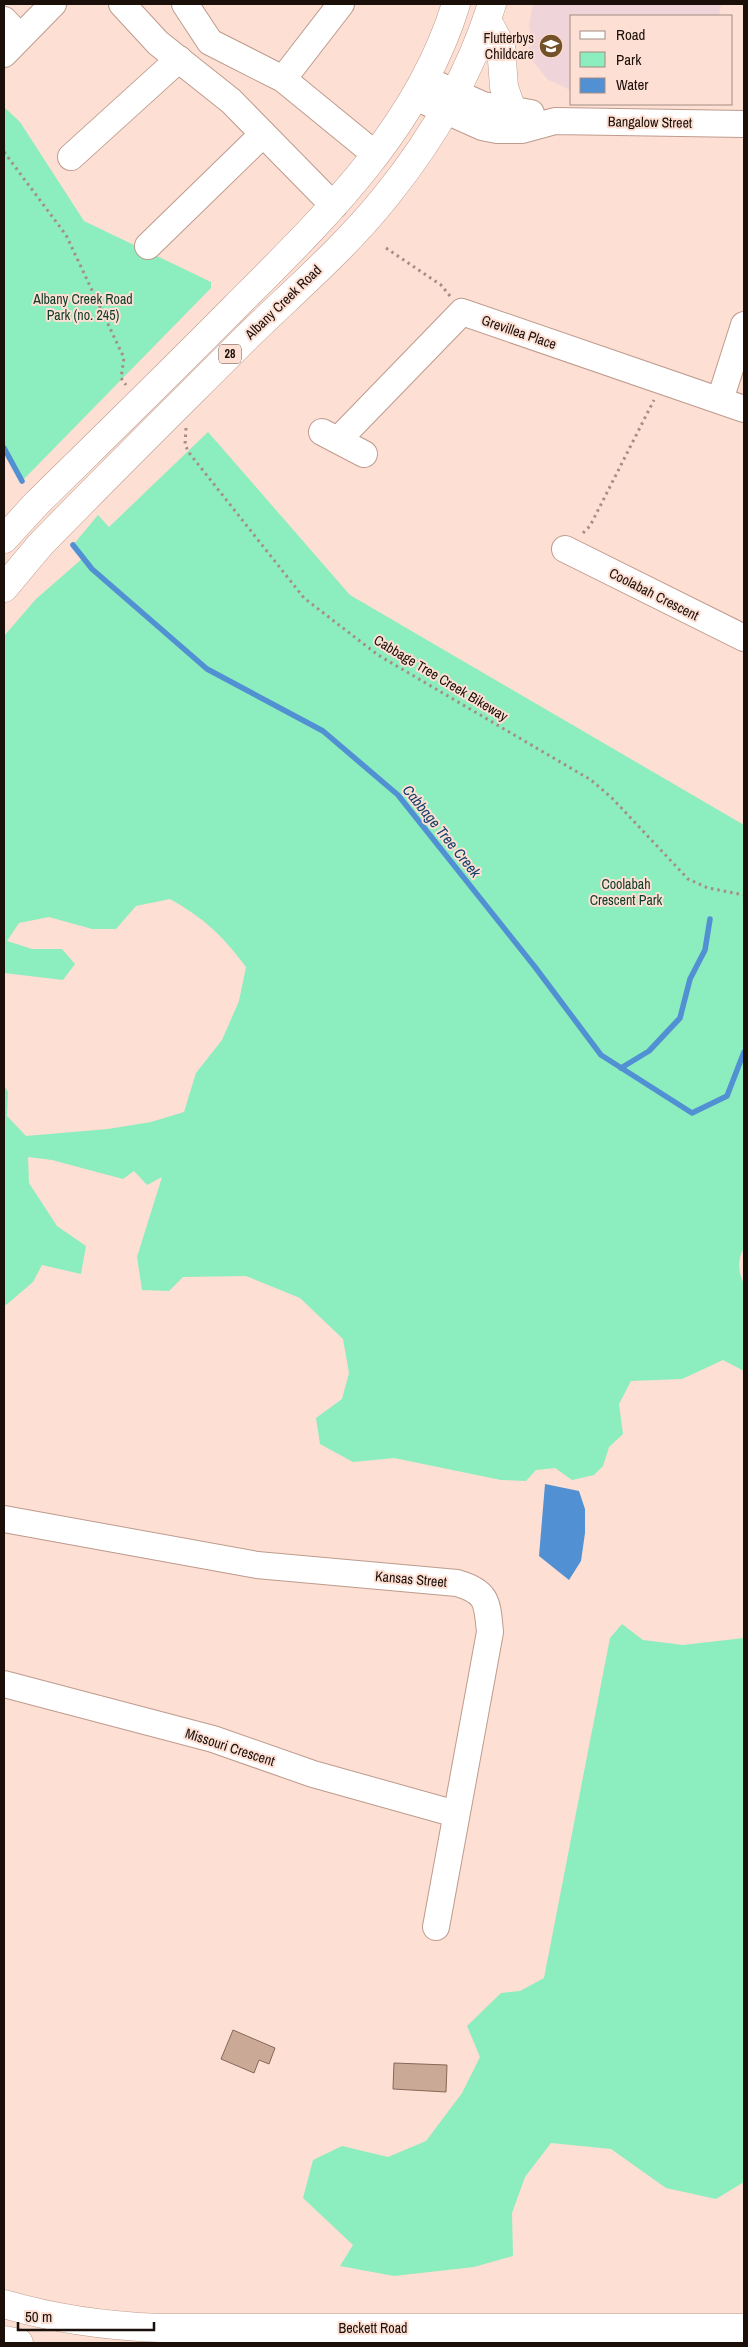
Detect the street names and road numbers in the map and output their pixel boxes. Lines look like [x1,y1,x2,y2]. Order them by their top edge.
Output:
street label: Bangalow Street [608,112,692,132]
street label: Albany Creek Road [240,261,325,344]
street label: Grevillea Place [479,311,559,353]
road number: 28 [219,344,241,364]
street label: Coolabah Crescent [606,564,702,624]
street label: Cabbage Tree Creek Bikeway [371,631,511,725]
street label: Kansas Street [374,1567,448,1591]
street label: Missouri Crescent [183,1724,277,1770]
street label: Beckett Road [339,2319,407,2337]

